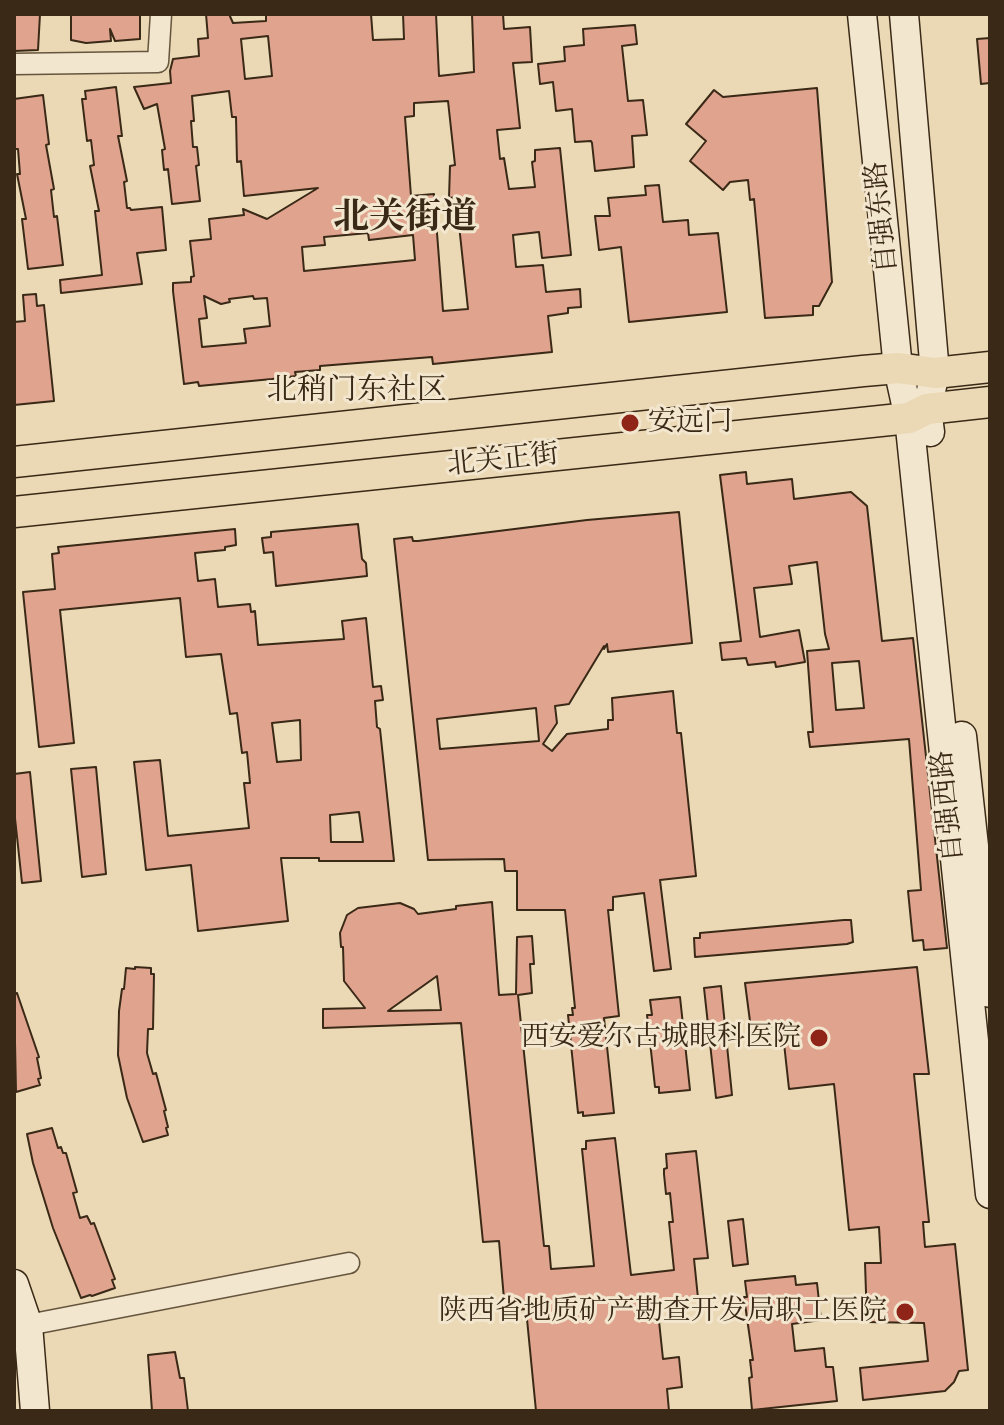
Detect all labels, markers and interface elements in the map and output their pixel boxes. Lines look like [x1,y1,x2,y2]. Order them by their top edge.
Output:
street label: 自强东路 [860,160,906,274]
district label: 北关街道 [333,197,477,241]
district label: 北稍门东社区 [267,374,447,410]
place label: 安远门 [648,406,732,440]
marker: 安远门 [619,412,641,434]
street label: 北关正街 [446,438,560,484]
street label: 自强西路 [926,749,972,863]
place label: 西安爱尔古城眼科医院 [521,1021,801,1055]
marker: 西安爱尔古城眼科医院 [808,1027,830,1049]
place label: 陕西省地质矿产勘查开发局职工医院 [439,1295,887,1329]
marker: 陕西省地质矿产勘查开发局职工医院 [894,1301,916,1323]

